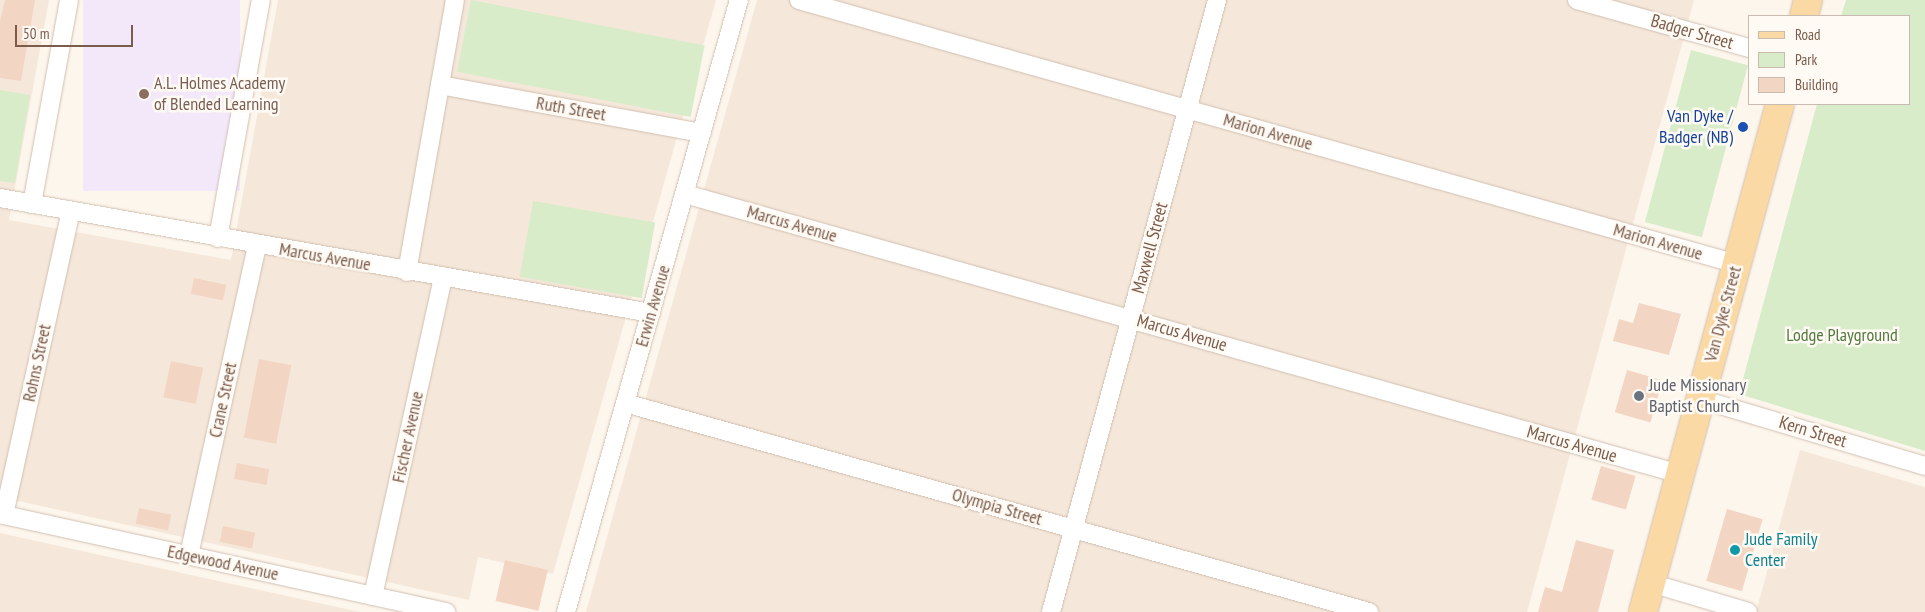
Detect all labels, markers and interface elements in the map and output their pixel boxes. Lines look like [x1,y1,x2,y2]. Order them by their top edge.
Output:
street label: Badger Street [1648,10,1736,54]
scale bar [18,15,135,47]
legend [1748,15,1910,105]
text: 50 m [23,24,49,43]
text: Road [1795,25,1821,44]
text: Park [1795,50,1817,69]
place label: A.L. Holmes Academy of Blended Learning [154,73,287,116]
text: Building [1795,75,1838,94]
marker: A.L. Holmes Academy of Blended Learning [138,88,150,100]
street label: Ruth Street [534,92,608,126]
place label: Van Dyke / Badger (NB) [1659,106,1733,148]
street label: Marion Avenue [1221,109,1315,155]
marker: Van Dyke / Badger (NB) [1737,121,1749,133]
street label: Maxwell Street [1127,200,1173,296]
street label: Marcus Avenue [744,201,840,247]
street label: Marion Avenue [1611,219,1705,265]
street label: Marcus Avenue [277,238,373,276]
street label: Erwin Avenue [631,262,675,350]
street label: Van Dyke Street [1700,264,1746,364]
street label: Marcus Avenue [1134,310,1230,356]
street label: Rohns Street [18,322,56,404]
park label: Lodge Playground [1786,324,1898,346]
street label: Crane Street [204,360,242,440]
place label: Jude Missionary Baptist Church [1649,375,1746,418]
street label: Fischer Avenue [388,389,428,485]
marker: Jude Missionary Baptist Church [1633,390,1645,402]
street label: Kern Street [1777,412,1849,452]
street label: Marcus Avenue [1524,421,1620,467]
street label: Olympia Street [950,484,1044,530]
place label: Jude Family Center [1745,529,1817,572]
street label: Edgewood Avenue [165,541,281,585]
marker: Jude Family Center [1729,544,1741,556]

